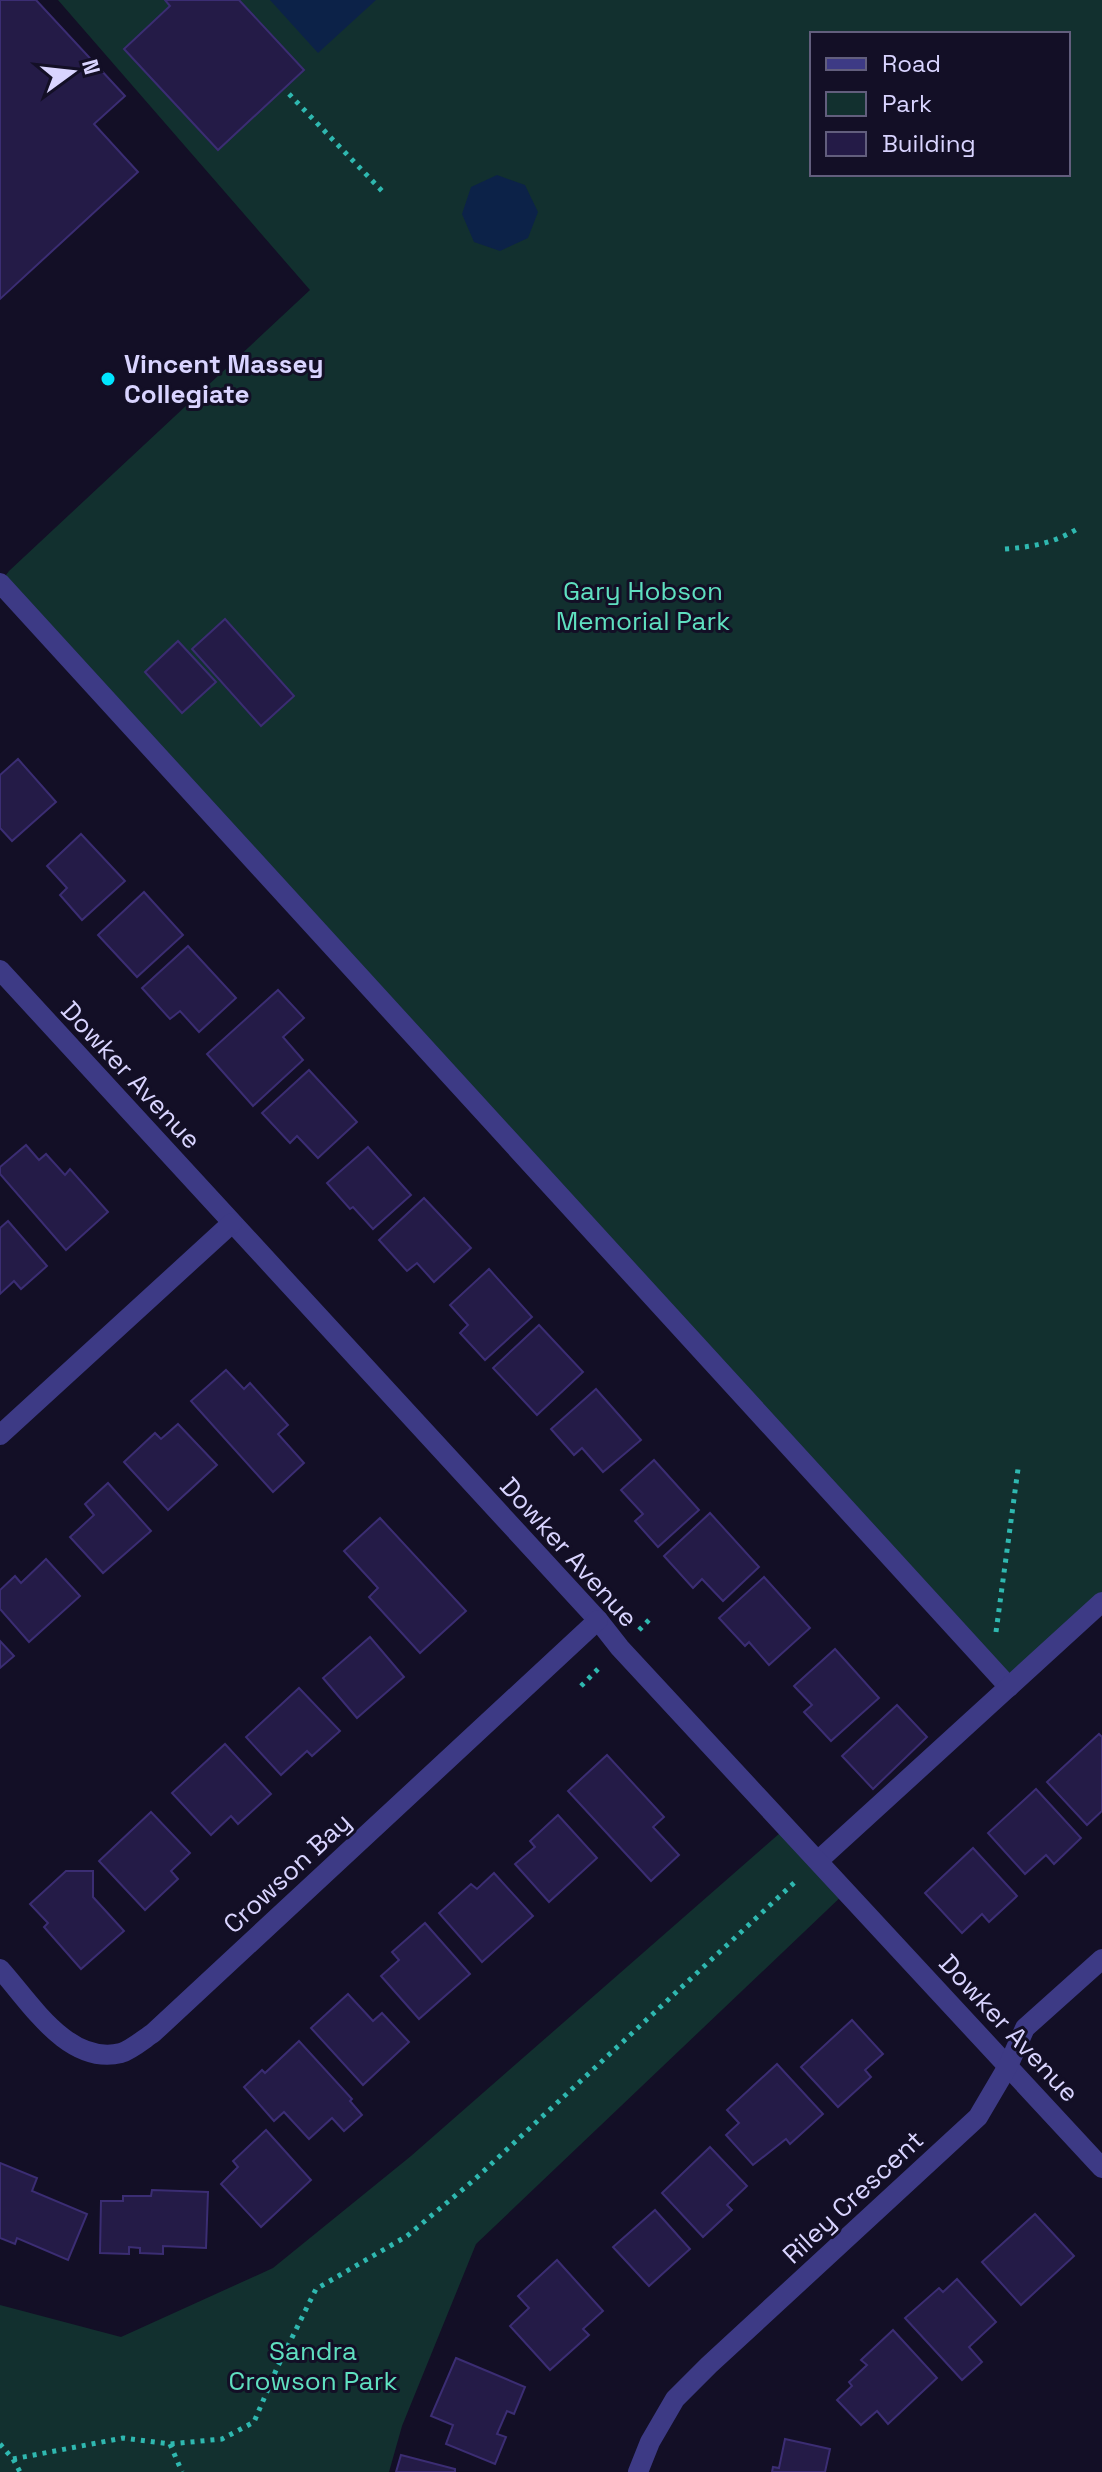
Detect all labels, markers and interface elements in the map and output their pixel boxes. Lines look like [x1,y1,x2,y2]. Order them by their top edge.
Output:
north arrow [32,32,112,112]
legend [810,32,1070,176]
text: Road [882,48,941,79]
text: N [76,56,107,78]
text: Park [882,88,932,119]
text: Building [882,128,976,159]
place label: Vincent Massey Collegiate [124,347,323,411]
marker: Vincent Massey Collegiate [99,370,117,388]
park label: Gary Hobson Memorial Park [556,574,730,638]
street label: Dowker Avenue [54,994,208,1156]
street label: Dowker Avenue [493,1470,645,1634]
street label: Crowson Bay [216,1805,358,1941]
street label: Dowker Avenue [932,1947,1086,2109]
street label: Riley Crescent [775,2123,931,2271]
park label: Sandra Crowson Park [229,2334,398,2398]

